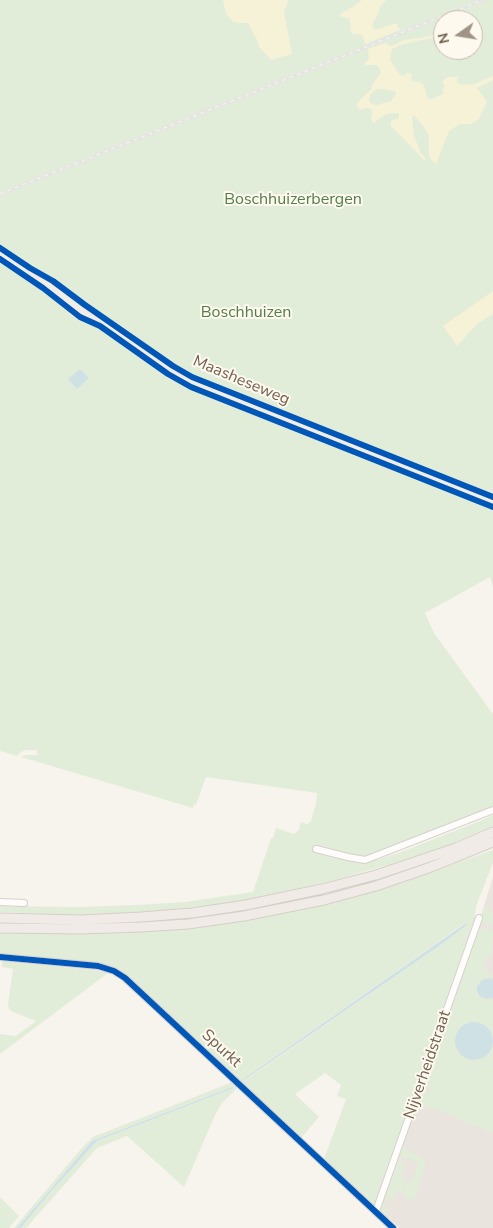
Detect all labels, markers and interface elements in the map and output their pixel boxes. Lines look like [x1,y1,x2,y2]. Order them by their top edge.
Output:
north arrow [433,10,483,60]
text: N [433,31,454,46]
park label: Boschhuizerbergen [224,190,362,210]
park label: Boschhuizen [201,303,291,323]
street label: Maasheseweg [190,352,292,410]
street label: Nijverheidstraat [400,1008,456,1122]
street label: Spurkt [197,1026,245,1072]

